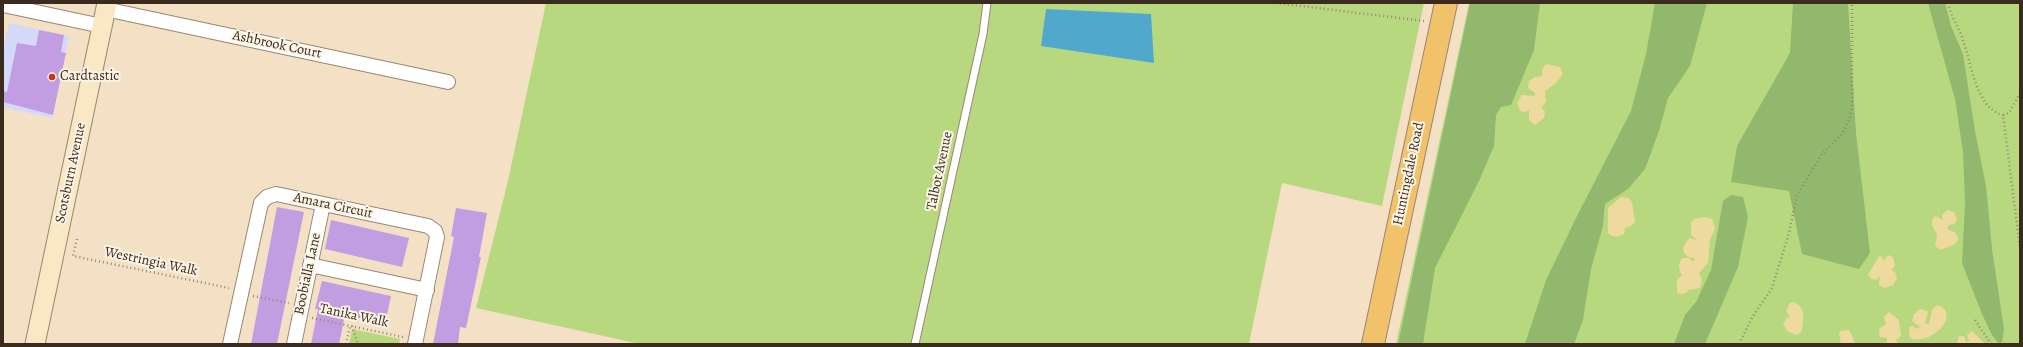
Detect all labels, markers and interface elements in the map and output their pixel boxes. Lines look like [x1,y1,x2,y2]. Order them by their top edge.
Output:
street label: Ashbrook Court [231,27,323,63]
place label: Cardtastic [60,69,119,85]
marker: Cardtastic [47,72,57,82]
street label: Scotsburn Avenue [52,121,90,225]
street label: Huntingdale Road [1390,121,1428,227]
street label: Talbot Avenue [923,130,957,212]
street label: Amara Circuit [292,189,374,223]
street label: Boobialla Lane [291,231,325,317]
street label: Westringia Walk [103,244,199,280]
street label: Tanika Walk [318,301,390,331]

